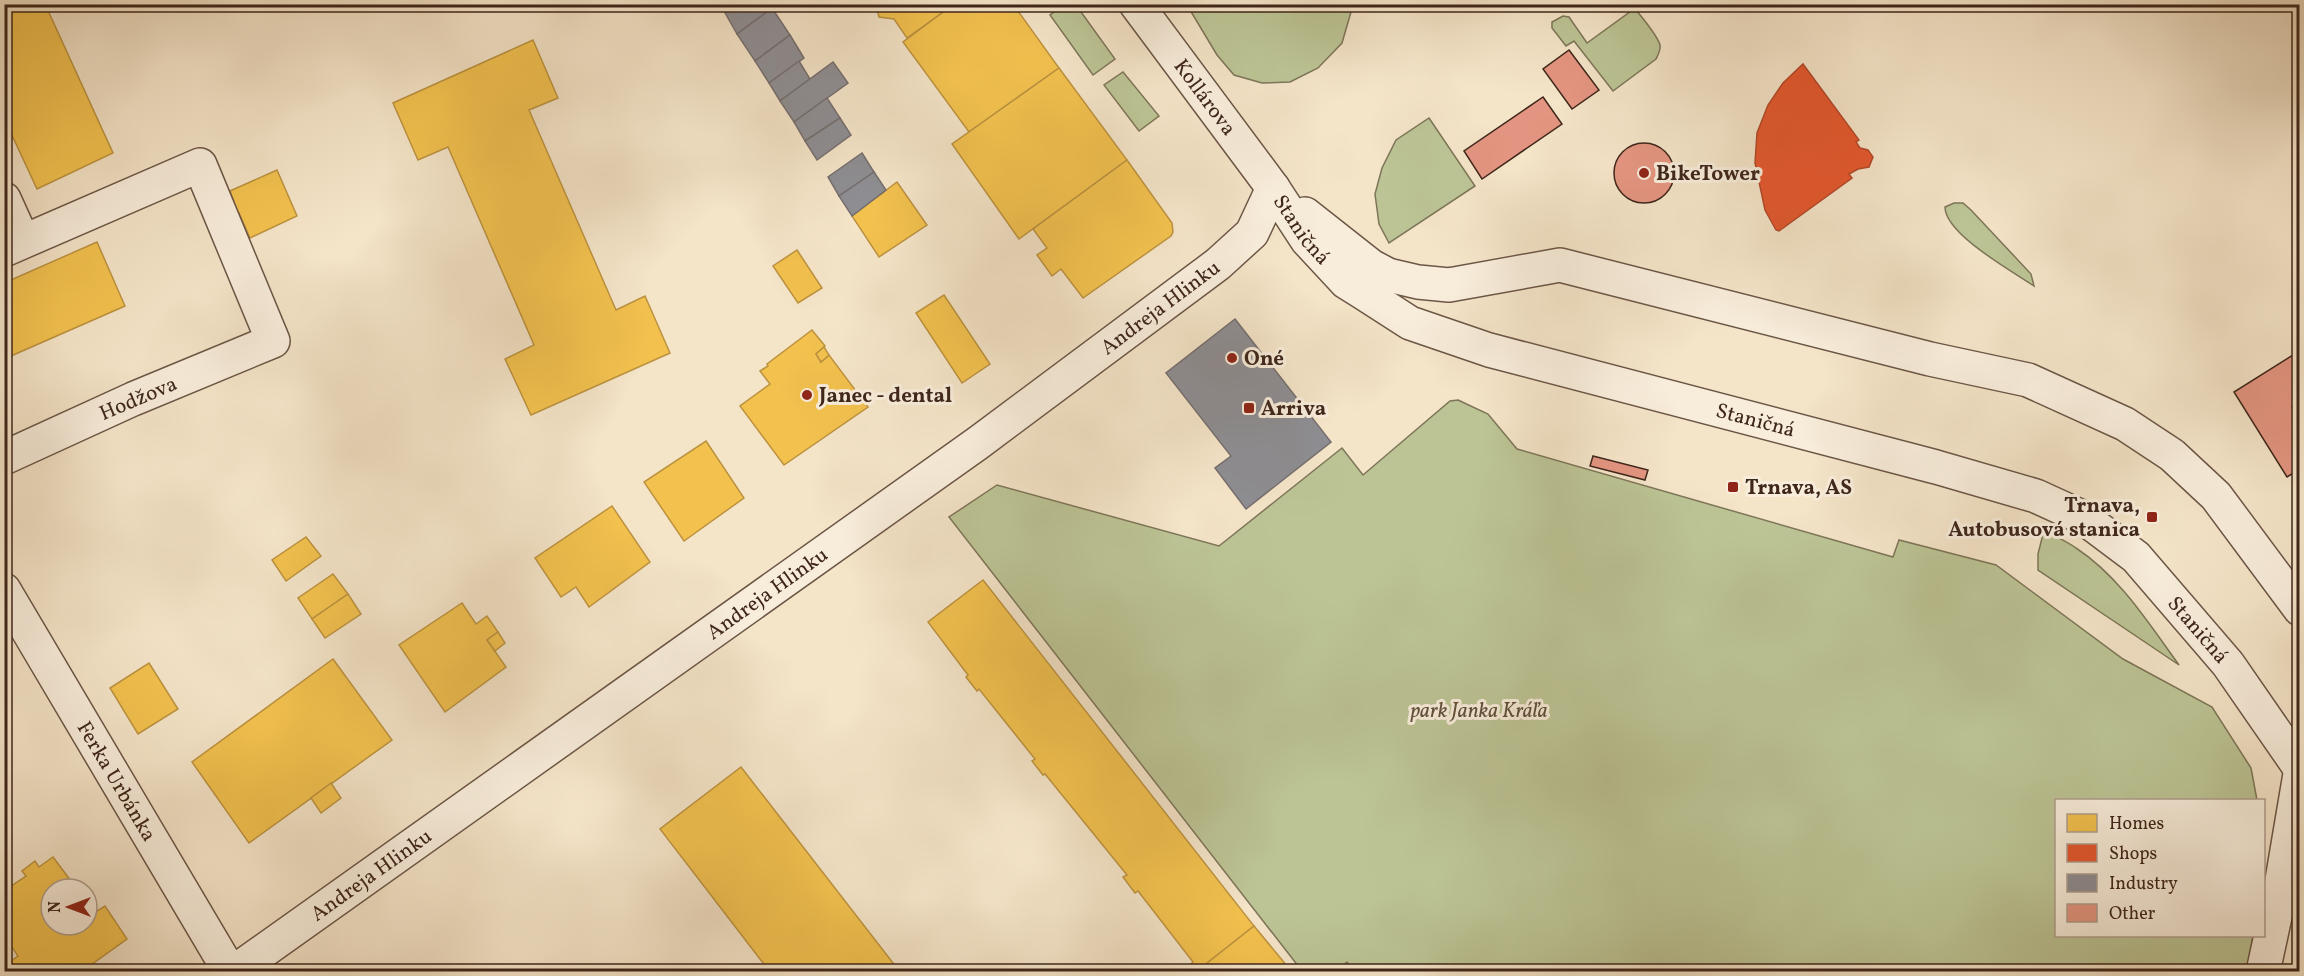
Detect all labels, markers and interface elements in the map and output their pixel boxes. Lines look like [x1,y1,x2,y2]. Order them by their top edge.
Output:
street label: Kollárova [1166,54,1242,142]
place label: BikeTower [1656,160,1760,189]
marker: BikeTower [1637,166,1651,180]
street label: Staničná [1265,189,1336,272]
street label: Andreja Hlinku [1095,254,1227,363]
place label: Oné [1244,345,1284,374]
marker: Oné [1225,351,1239,365]
street label: Hodžova [95,370,182,429]
place label: Janec - dental [818,382,952,411]
marker: Janec - dental [800,388,814,402]
place label: Arriva [1261,395,1326,424]
street label: Staničná [1713,397,1798,445]
marker: Arriva [1242,401,1256,415]
place label: Trnava, AS [1745,474,1852,503]
marker: Trnava, AS [1726,480,1740,494]
place label: Trnava, Autobusová stanica [1948,492,2140,545]
marker: Trnava, Autobusová stanica [2145,510,2159,524]
street label: Andreja Hlinku [701,541,835,647]
street label: Staničná [2160,590,2235,671]
park label: park Janka Kráľa [1410,697,1548,726]
street label: Ferka Urbánka [69,716,163,847]
legend [2055,799,2265,937]
text: Homes [2109,812,2164,837]
street label: Andreja Hlinku [305,823,438,929]
text: Shops [2109,842,2157,867]
text: Industry [2109,872,2178,897]
north arrow [39,877,99,937]
text: N [45,901,67,913]
text: Other [2109,902,2156,927]

